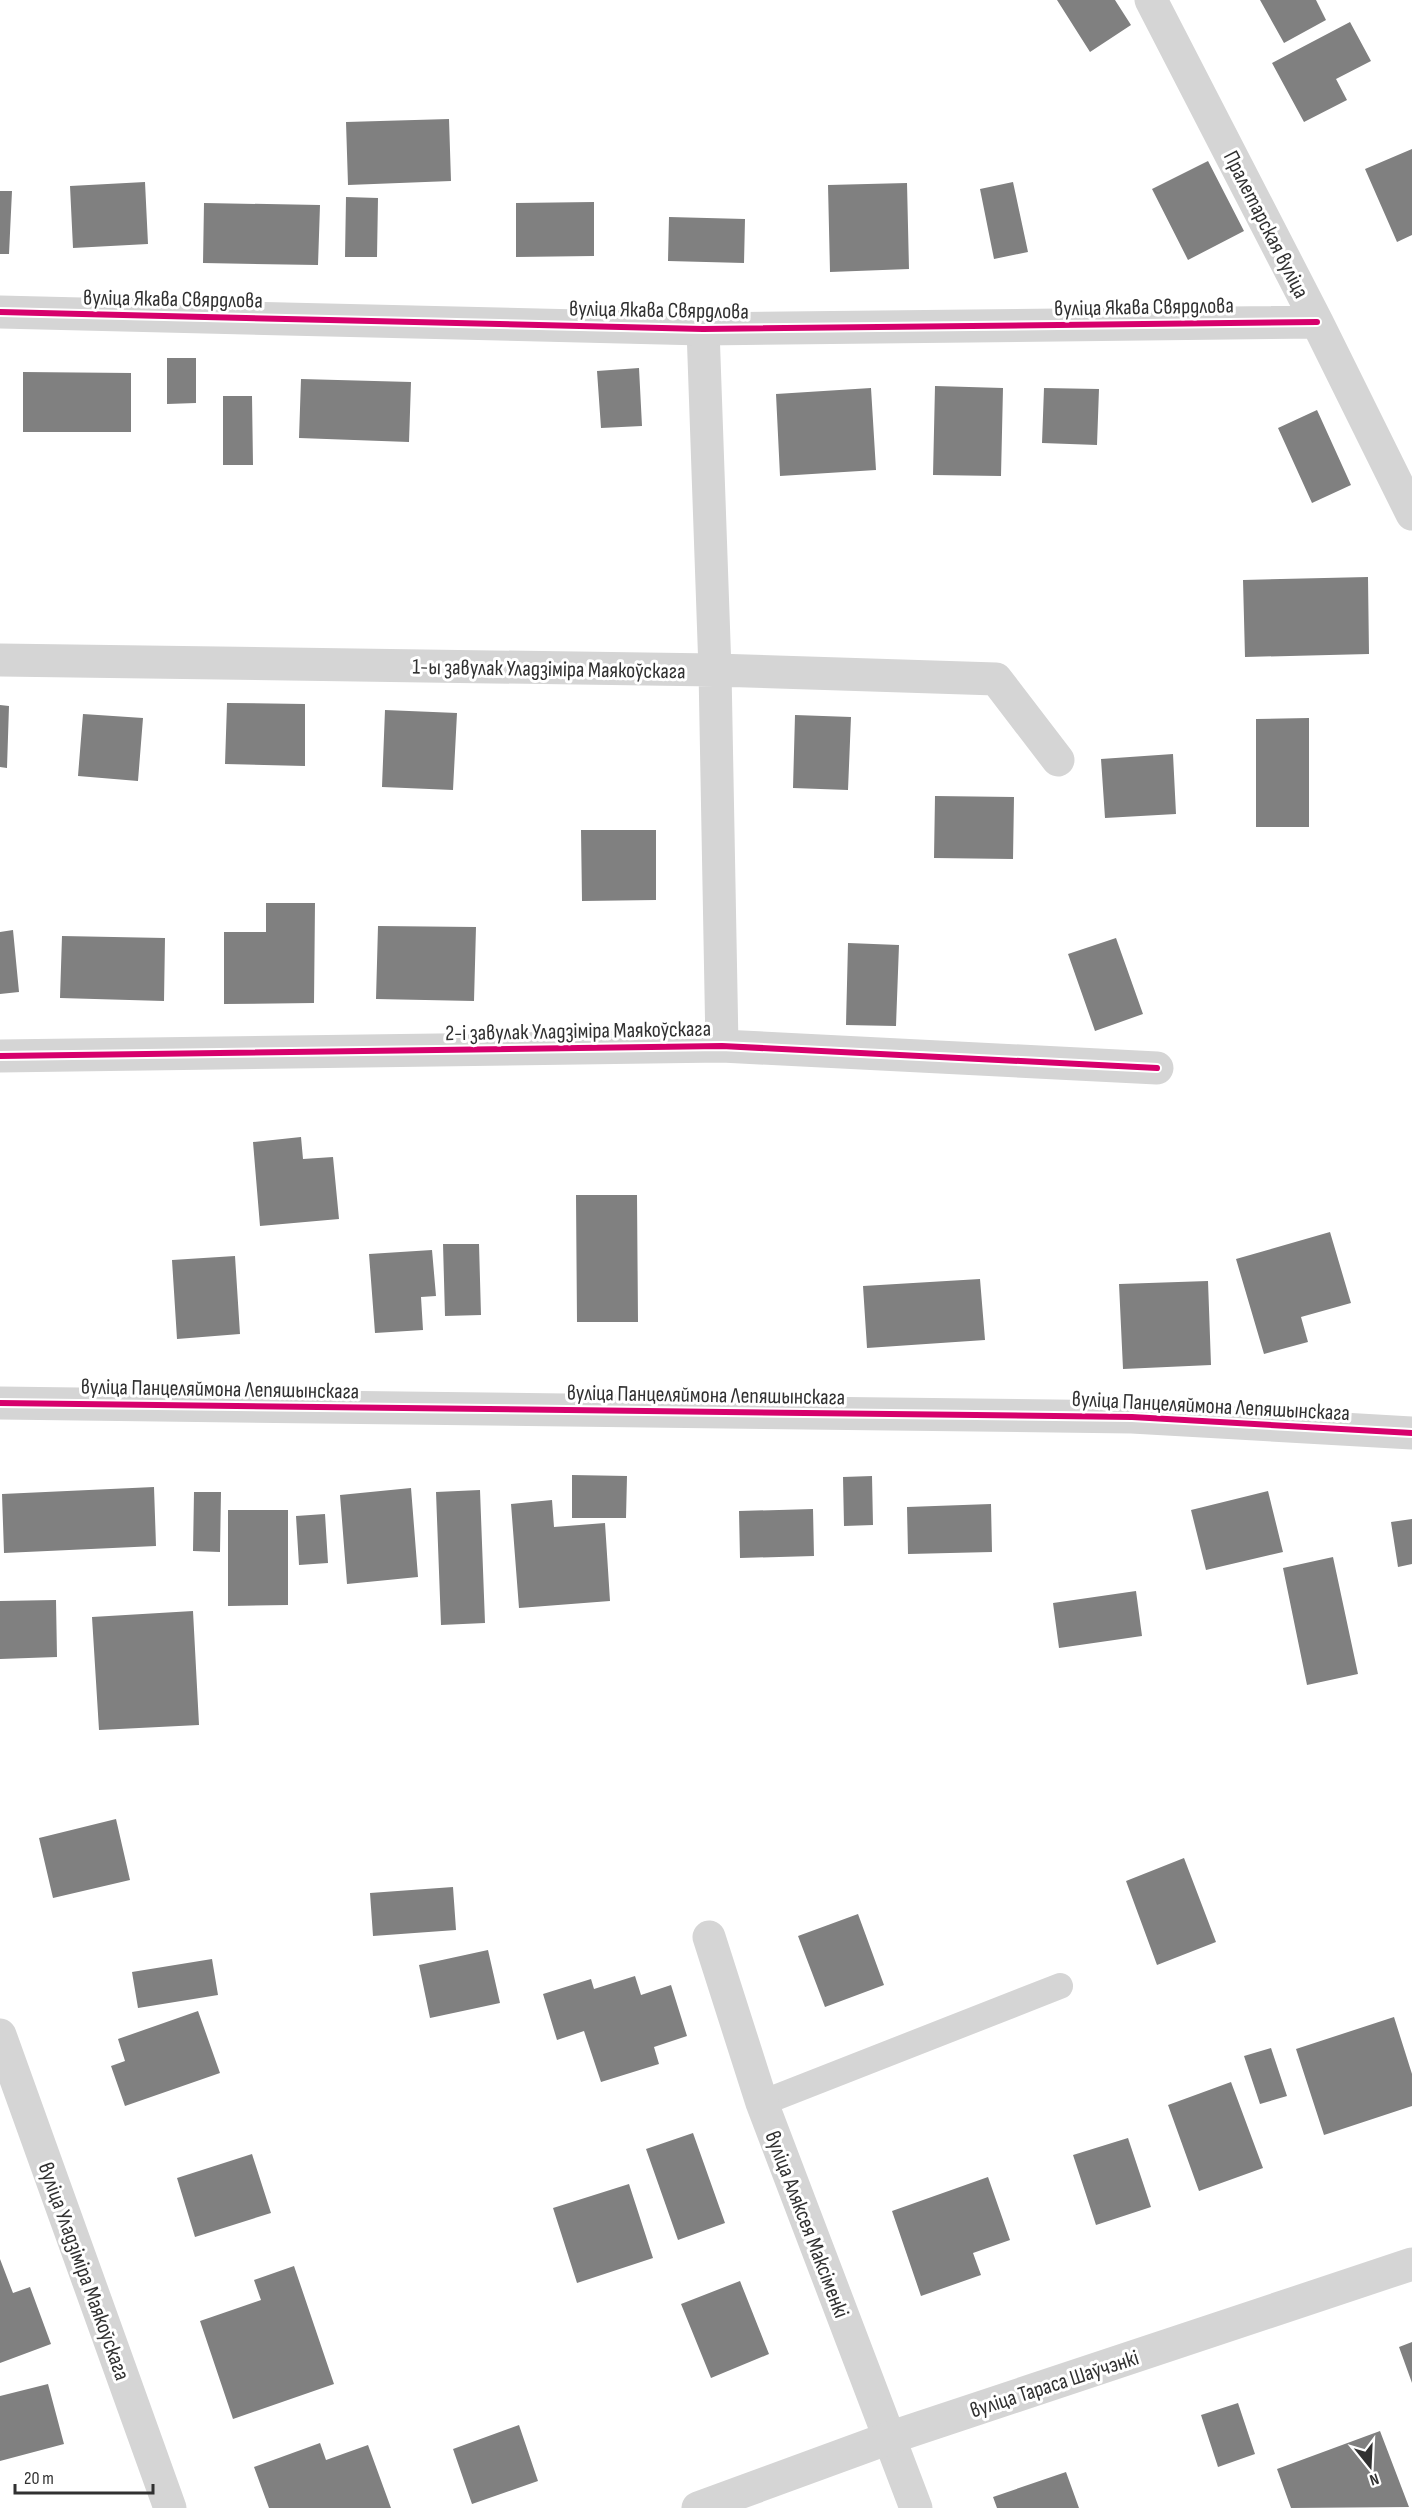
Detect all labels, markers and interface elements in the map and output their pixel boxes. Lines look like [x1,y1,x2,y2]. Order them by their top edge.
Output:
street label: Пралетарская вуліца [1217,146,1314,303]
street label: вуліца Якава Свярдлова [83,284,263,315]
street label: вуліца Якава Свярдлова [1054,292,1234,323]
street label: вуліца Якава Свярдлова [569,295,749,326]
street label: 1-ы завулак Уладзіміра Маякоўскага [412,654,686,685]
street label: 2-і завулак Уладзіміра Маякоўскага [445,1016,711,1047]
street label: вуліца Панцеляймона Лепяшынскага [81,1374,359,1405]
street label: вуліца Панцеляймона Лепяшынскага [567,1380,845,1411]
street label: вуліца Панцеляймона Лепяшынскага [1071,1386,1351,1427]
street label: вуліца Аляксея Максіменкі [759,2127,855,2322]
street label: вуліца Уладзіміра Маякоўскага [32,2159,136,2384]
street label: вуліца Тараса Шаўчэнкі [967,2344,1142,2424]
north arrow [1340,2436,1400,2496]
scale bar [15,2457,153,2495]
text: 20 m [24,2468,54,2489]
text: N [1367,2468,1381,2489]

